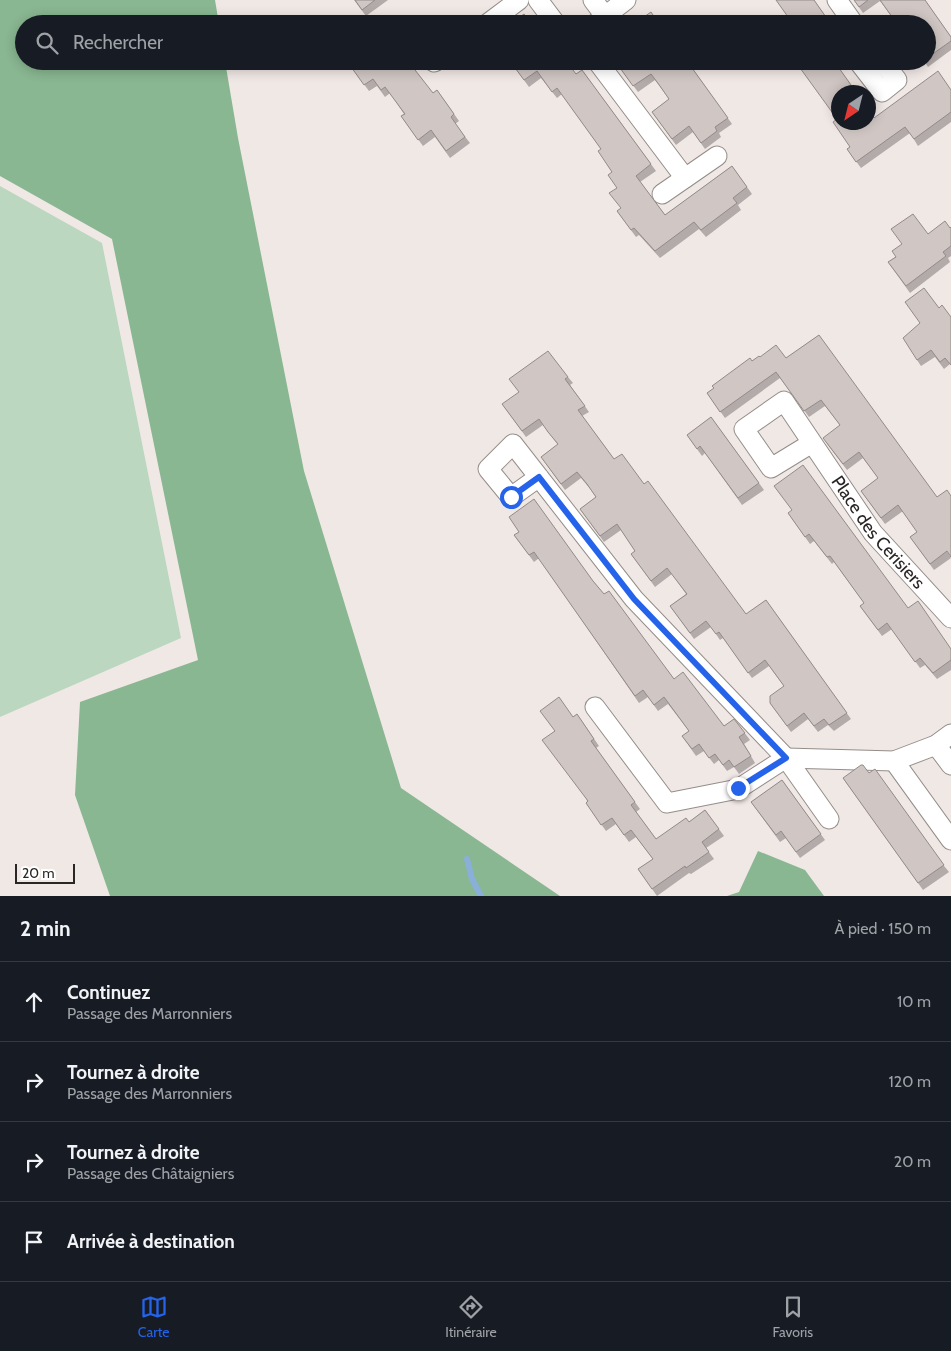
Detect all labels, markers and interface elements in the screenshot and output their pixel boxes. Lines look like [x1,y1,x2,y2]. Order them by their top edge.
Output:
search box [15,15,936,70]
icon: search [33,29,61,57]
text: Rechercher [73,31,163,54]
north arrow [831,85,876,130]
street label: Place des Cerisiers [827,472,930,593]
route start [500,486,523,509]
route end [727,777,750,800]
scale bar [15,861,75,884]
text: 20 m [22,864,55,882]
text: 2 min [20,916,71,941]
text: À pied · 150 m [834,919,931,938]
text: Continuez [67,981,150,1004]
icon: ahead [20,988,48,1016]
text: 10 m [897,992,931,1011]
text: Passage des Marronniers [67,1004,232,1023]
text: Tournez à droite [67,1061,200,1084]
icon: right [20,1068,48,1096]
text: 120 m [889,1072,931,1091]
text: Passage des Marronniers [67,1084,232,1103]
text: Tournez à droite [67,1141,200,1164]
icon: right [20,1148,48,1176]
text: 20 m [894,1152,931,1171]
text: Passage des Châtaigniers [67,1164,234,1183]
icon: arrive [20,1228,48,1256]
text: Arrivée à destination [67,1230,235,1253]
tab: Carte [138,1293,169,1341]
tab: Itinéraire [445,1293,497,1341]
tab: Favoris [772,1293,813,1341]

